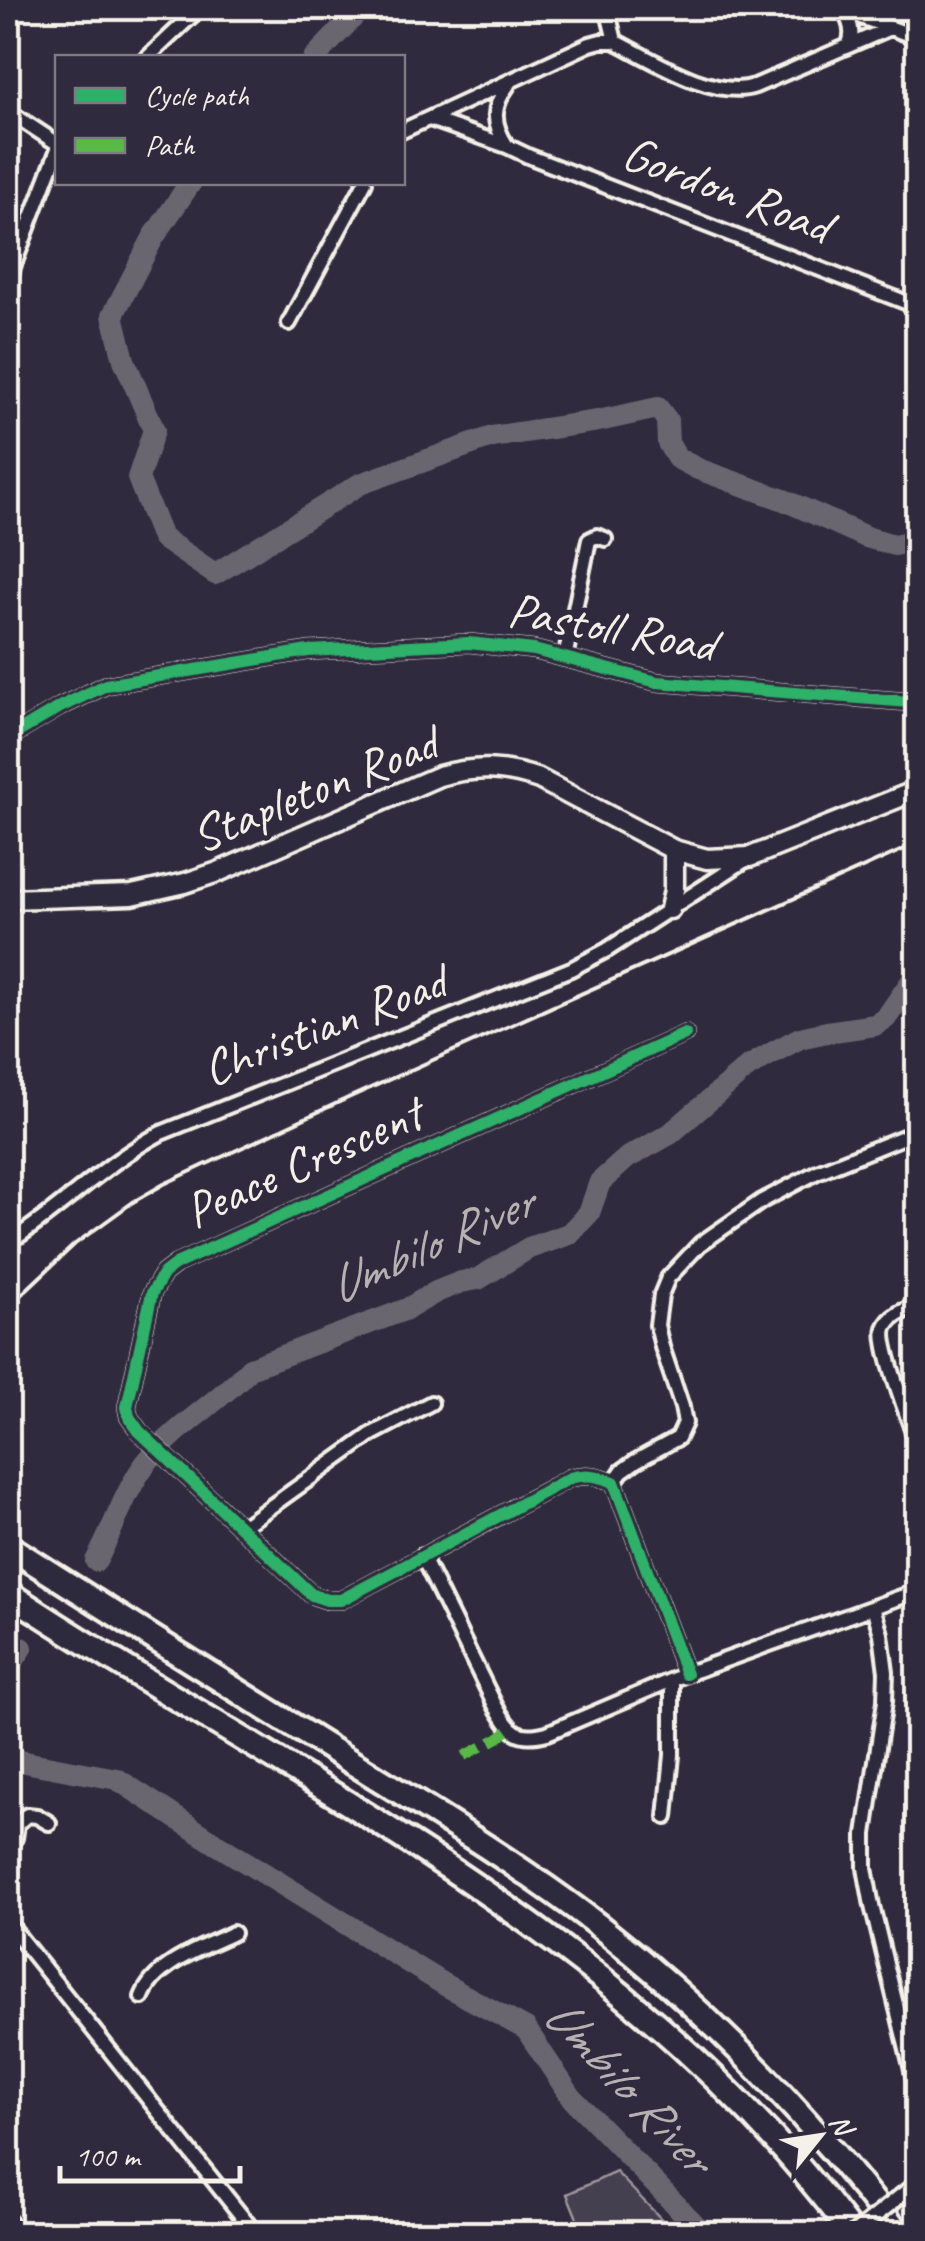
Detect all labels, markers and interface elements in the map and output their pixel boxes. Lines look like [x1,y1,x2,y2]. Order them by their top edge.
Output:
legend [55,55,405,185]
text: Cycle path [145,76,249,114]
street label: Gordon Road [614,121,847,260]
text: Path [145,126,196,164]
street label: Pastoll Road [504,578,728,677]
street label: Stapleton Road [182,709,452,867]
street label: Christian Road [193,947,461,1100]
street label: Peace Crescent [175,1079,437,1242]
water label: Umbilo River [317,1166,550,1319]
water label: Umbilo River [529,1983,732,2193]
north arrow [770,2086,870,2186]
text: N [822,2107,863,2144]
scale bar [60,2121,240,2183]
text: 100 m [75,2137,142,2175]

